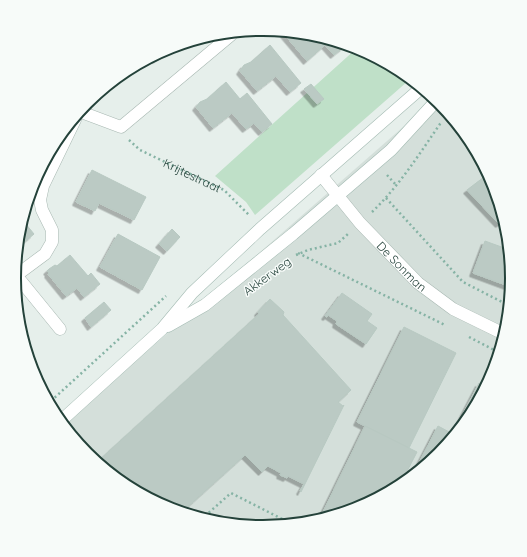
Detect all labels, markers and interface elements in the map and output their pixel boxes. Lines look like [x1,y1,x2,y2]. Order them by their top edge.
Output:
street label: Krijtestraat [161,155,224,195]
street label: De Sonman [374,238,430,294]
street label: Akkerweg [240,254,294,298]

